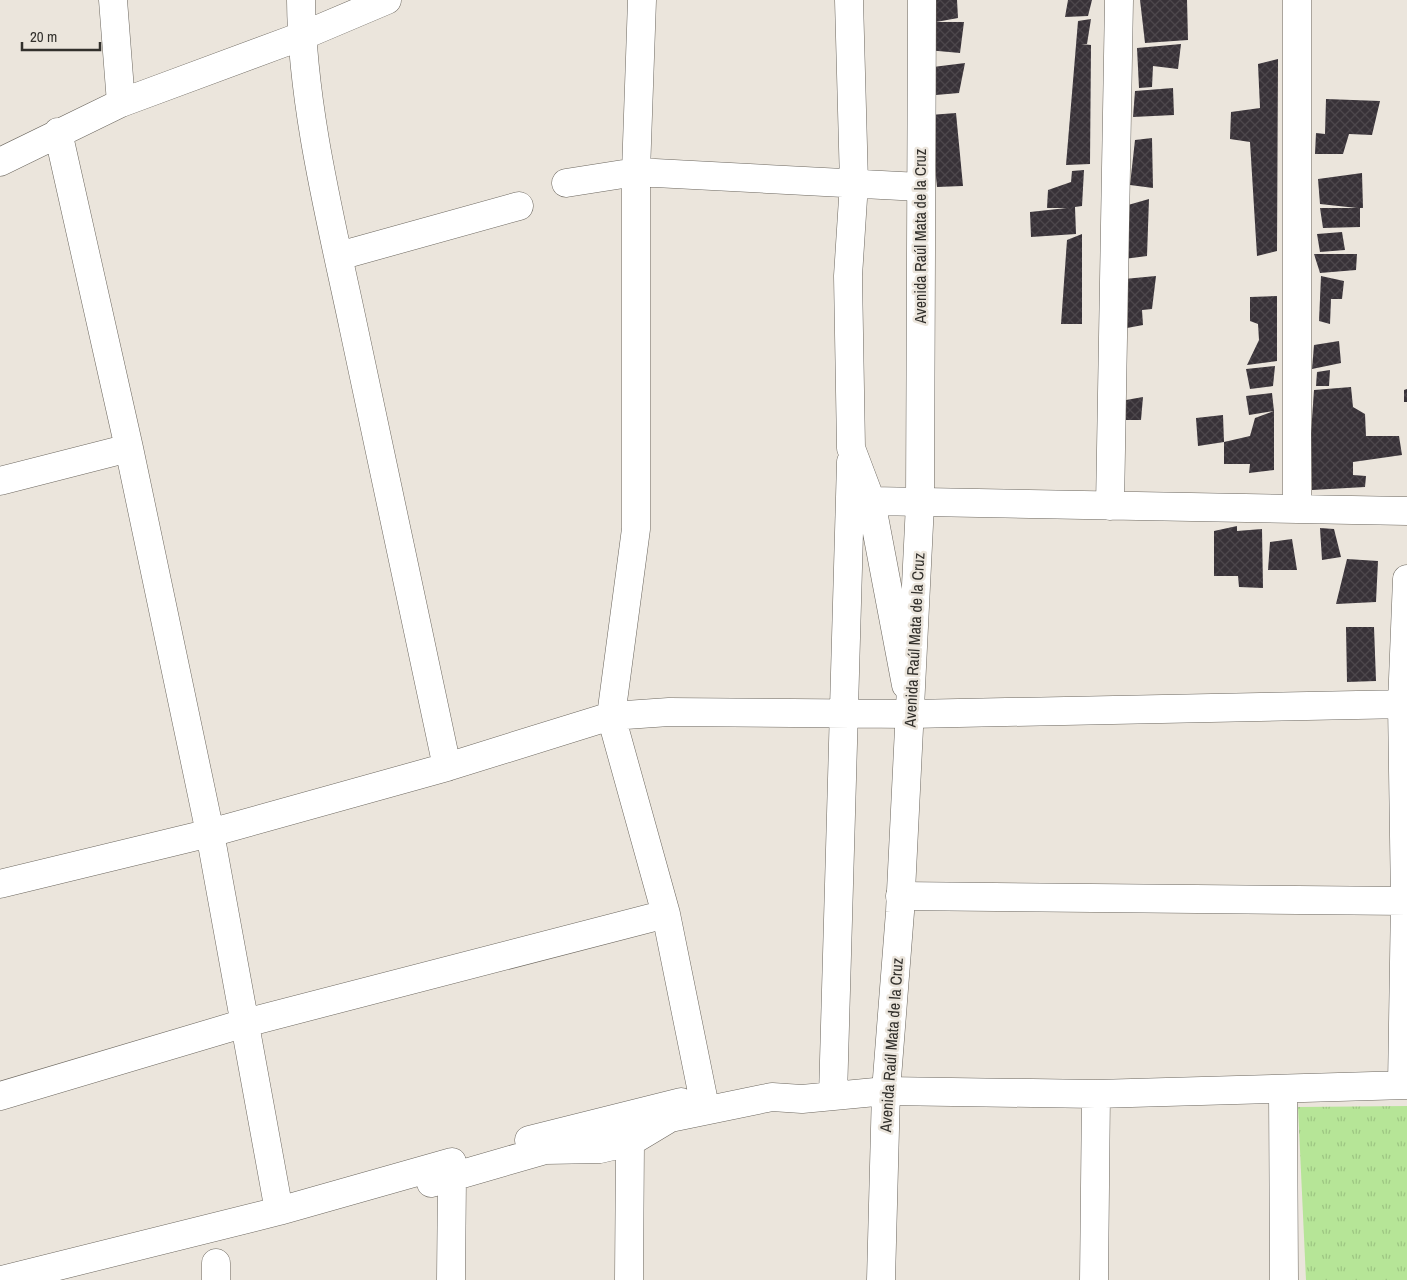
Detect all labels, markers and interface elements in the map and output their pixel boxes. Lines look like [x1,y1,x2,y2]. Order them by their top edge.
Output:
scale bar [22,20,100,52]
text: 20 m [30,26,57,47]
street label: Avenida Raúl Mata de la Cruz [909,148,931,324]
street label: Avenida Raúl Mata de la Cruz [898,552,930,729]
street label: Avenida Raúl Mata de la Cruz [874,957,908,1134]

